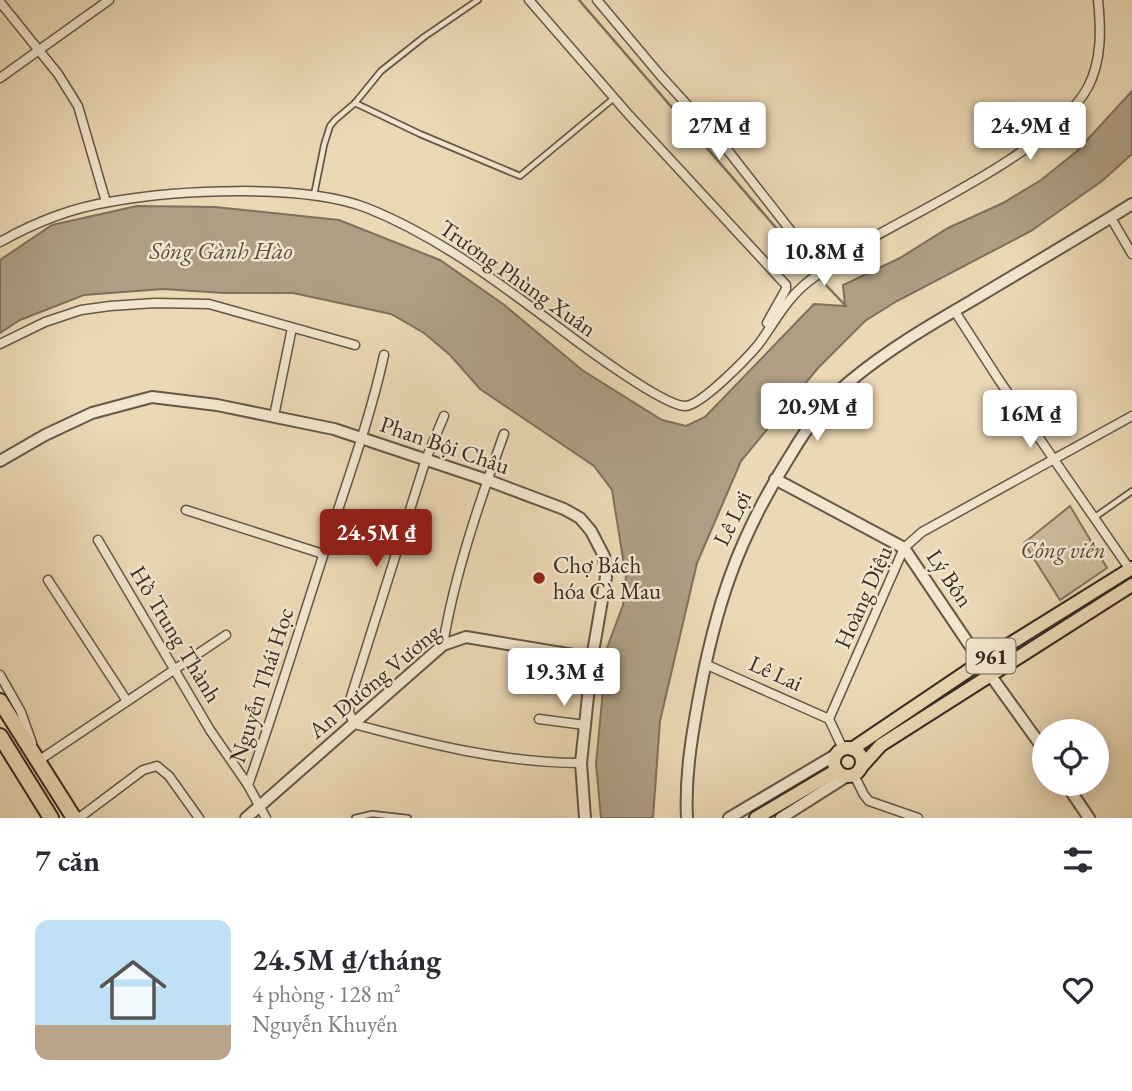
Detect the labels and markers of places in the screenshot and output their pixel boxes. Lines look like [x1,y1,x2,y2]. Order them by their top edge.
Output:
pin: 27M ₫ [670,102,768,162]
pin: 24.9M ₫ [965,102,1095,162]
pin: 10.8M ₫ [759,229,889,288]
pin: 20.9M ₫ [752,384,882,443]
pin: 16M ₫ [981,391,1079,450]
pin: 24.5M ₫ [311,510,441,569]
place label: Chợ Bách hóa Cà Mau [553,550,661,606]
marker: Chợ Bách hóa Cà Mau [531,570,547,586]
pin: 19.3M ₫ [499,648,629,708]

